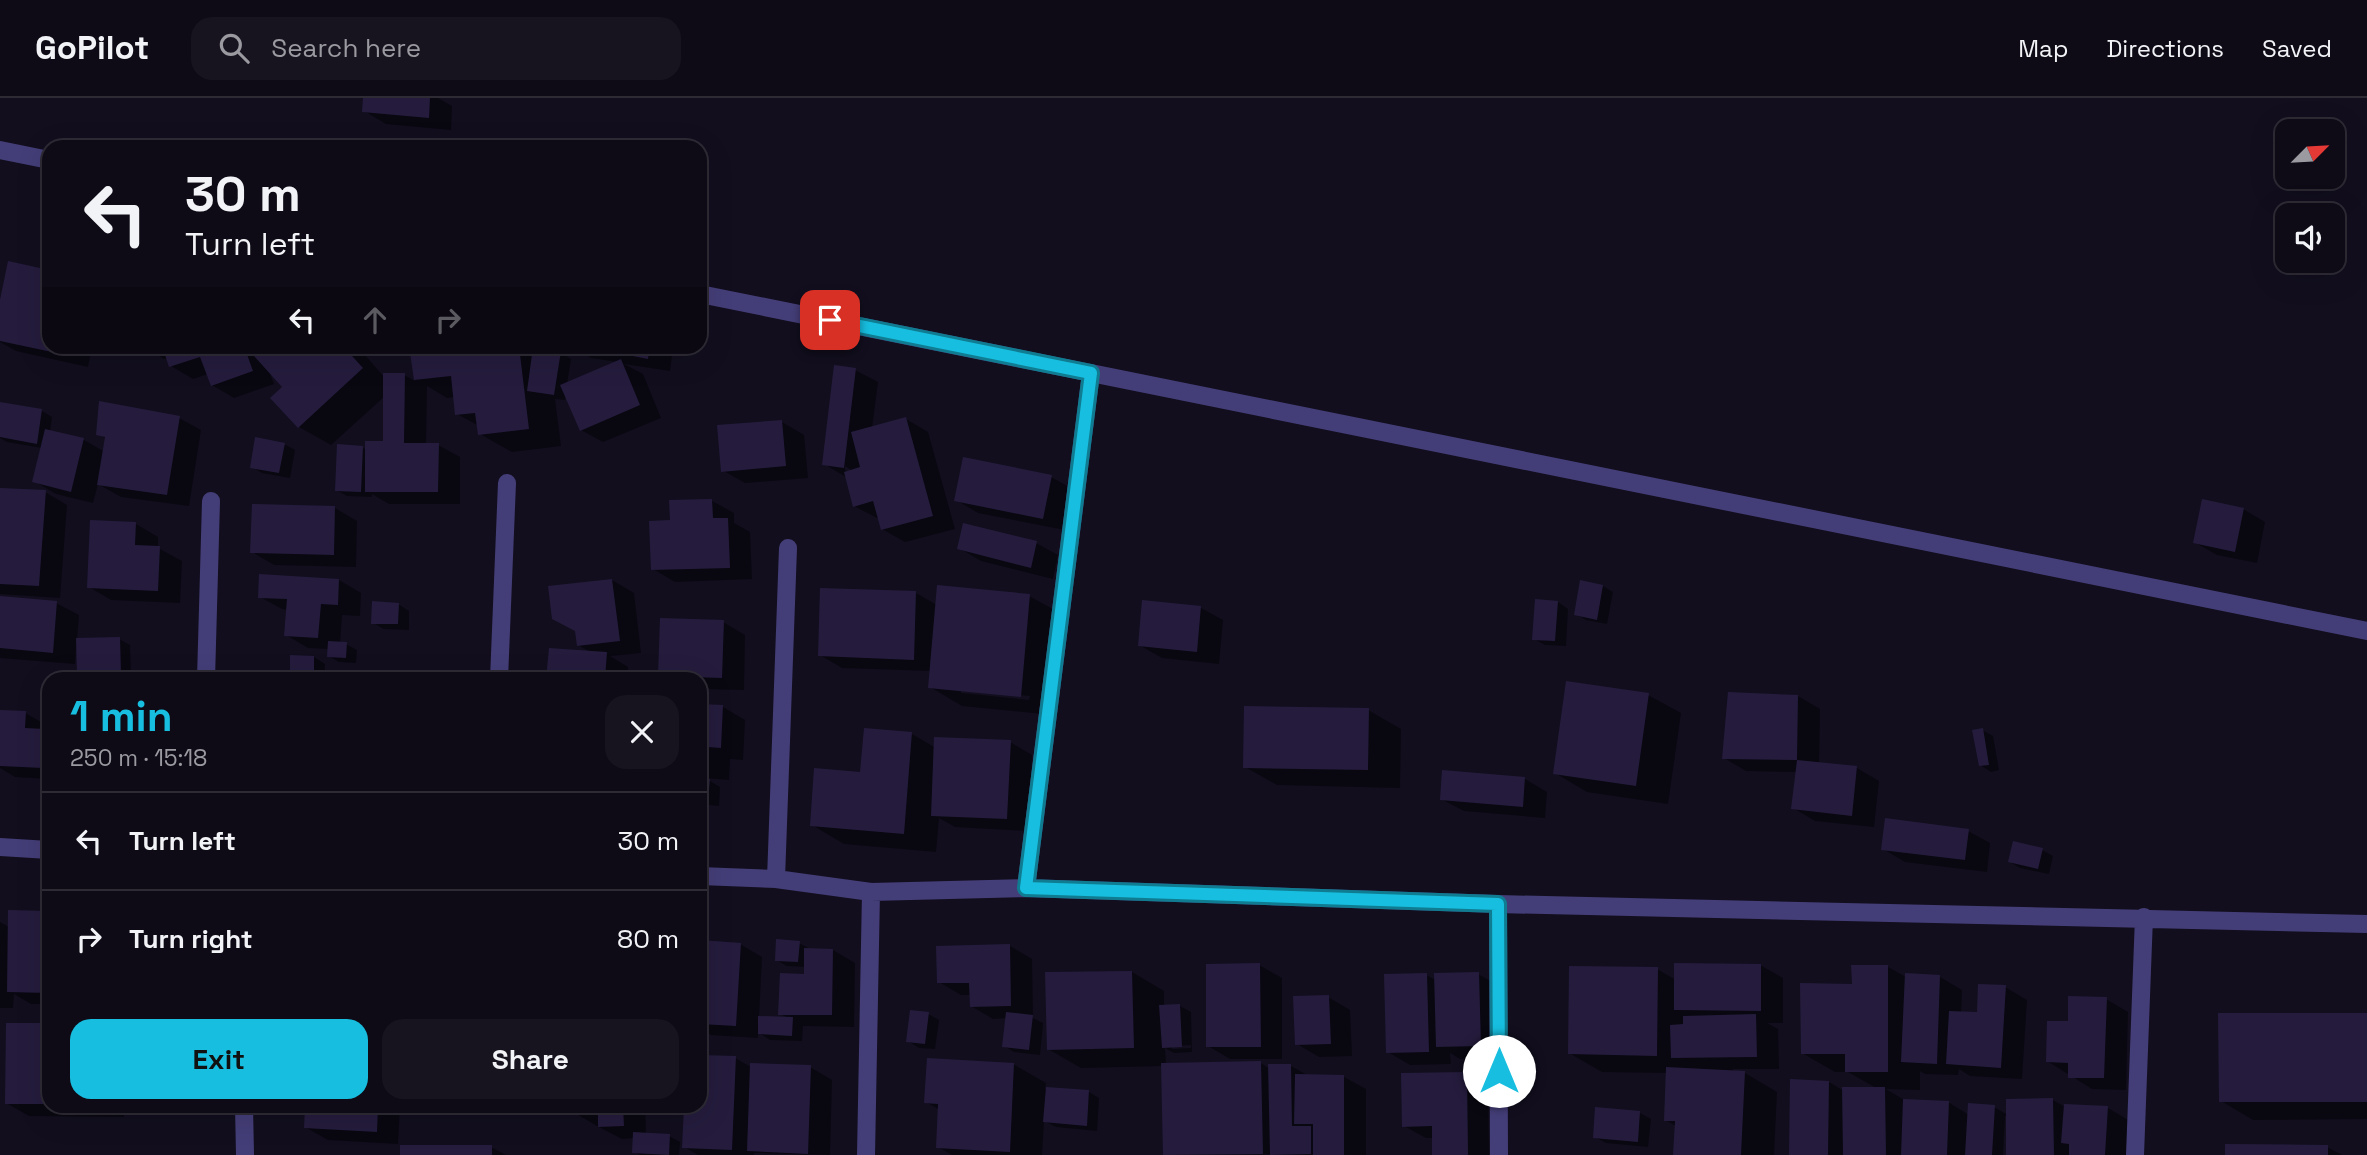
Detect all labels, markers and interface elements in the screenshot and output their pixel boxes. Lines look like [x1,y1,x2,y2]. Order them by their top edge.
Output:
search box [191,17,681,80]
text: GoPilot [35,27,149,69]
icon: search [215,29,253,67]
text: Search here [271,31,421,65]
text: Map [2018,33,2068,64]
text: Directions [2106,33,2224,64]
text: Saved [2262,33,2332,64]
north arrow [2275,119,2345,189]
map controls [2275,119,2345,273]
text: 30 m [185,163,301,225]
icon: left [70,168,161,259]
button: sound [2275,203,2345,273]
text: Turn left [185,224,315,264]
pin [800,290,860,350]
icon: left [283,301,321,339]
icon: ahead [356,301,394,339]
icon: right [429,301,467,339]
icon: arrive [811,301,849,339]
text: 1 min [70,690,173,743]
button: close [605,695,679,769]
text: 250 m · 15:18 [70,743,207,773]
icon: left [70,822,108,860]
text: Turn left [129,824,236,858]
text: 30 m [618,824,679,858]
icon: right [70,920,108,958]
text: Turn right [129,922,253,956]
text: 80 m [617,922,679,956]
button: Exit [70,1019,368,1099]
button: Share [382,1019,679,1099]
position arrow [1462,1034,1536,1108]

